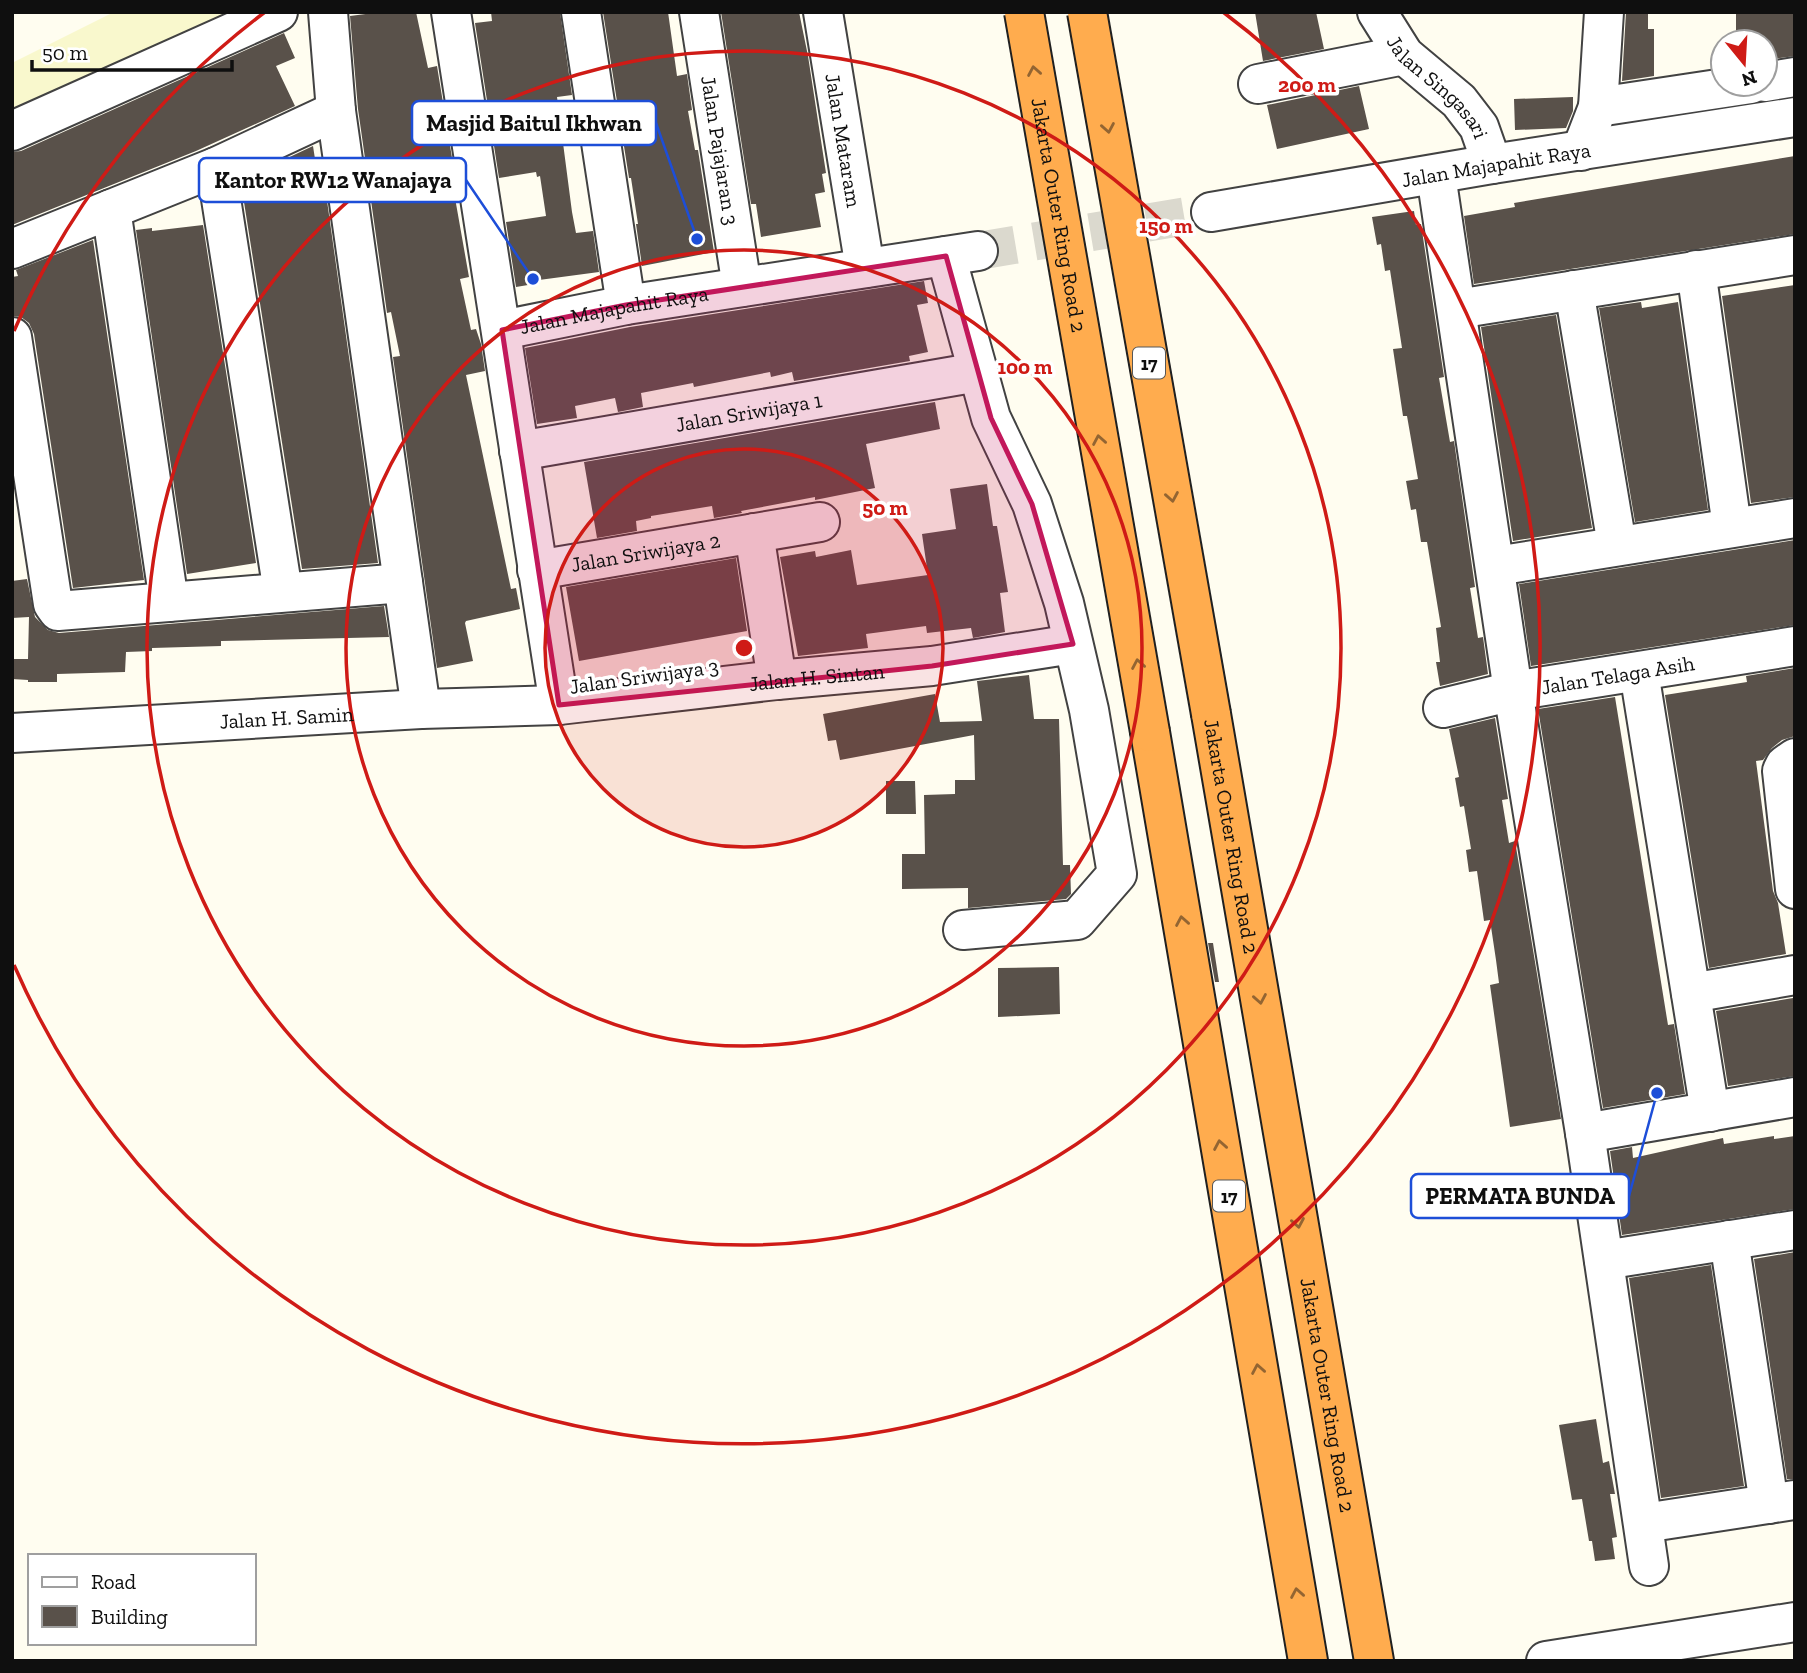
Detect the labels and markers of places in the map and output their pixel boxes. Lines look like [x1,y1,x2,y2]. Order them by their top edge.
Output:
callout: Masjid Baitul Ikhwan [412,101,656,145]
callout: Kantor RW12 Wanajaya [199,158,466,202]
centre of rings [732,636,756,660]
callout: PERMATA BUNDA [1411,1174,1629,1218]

